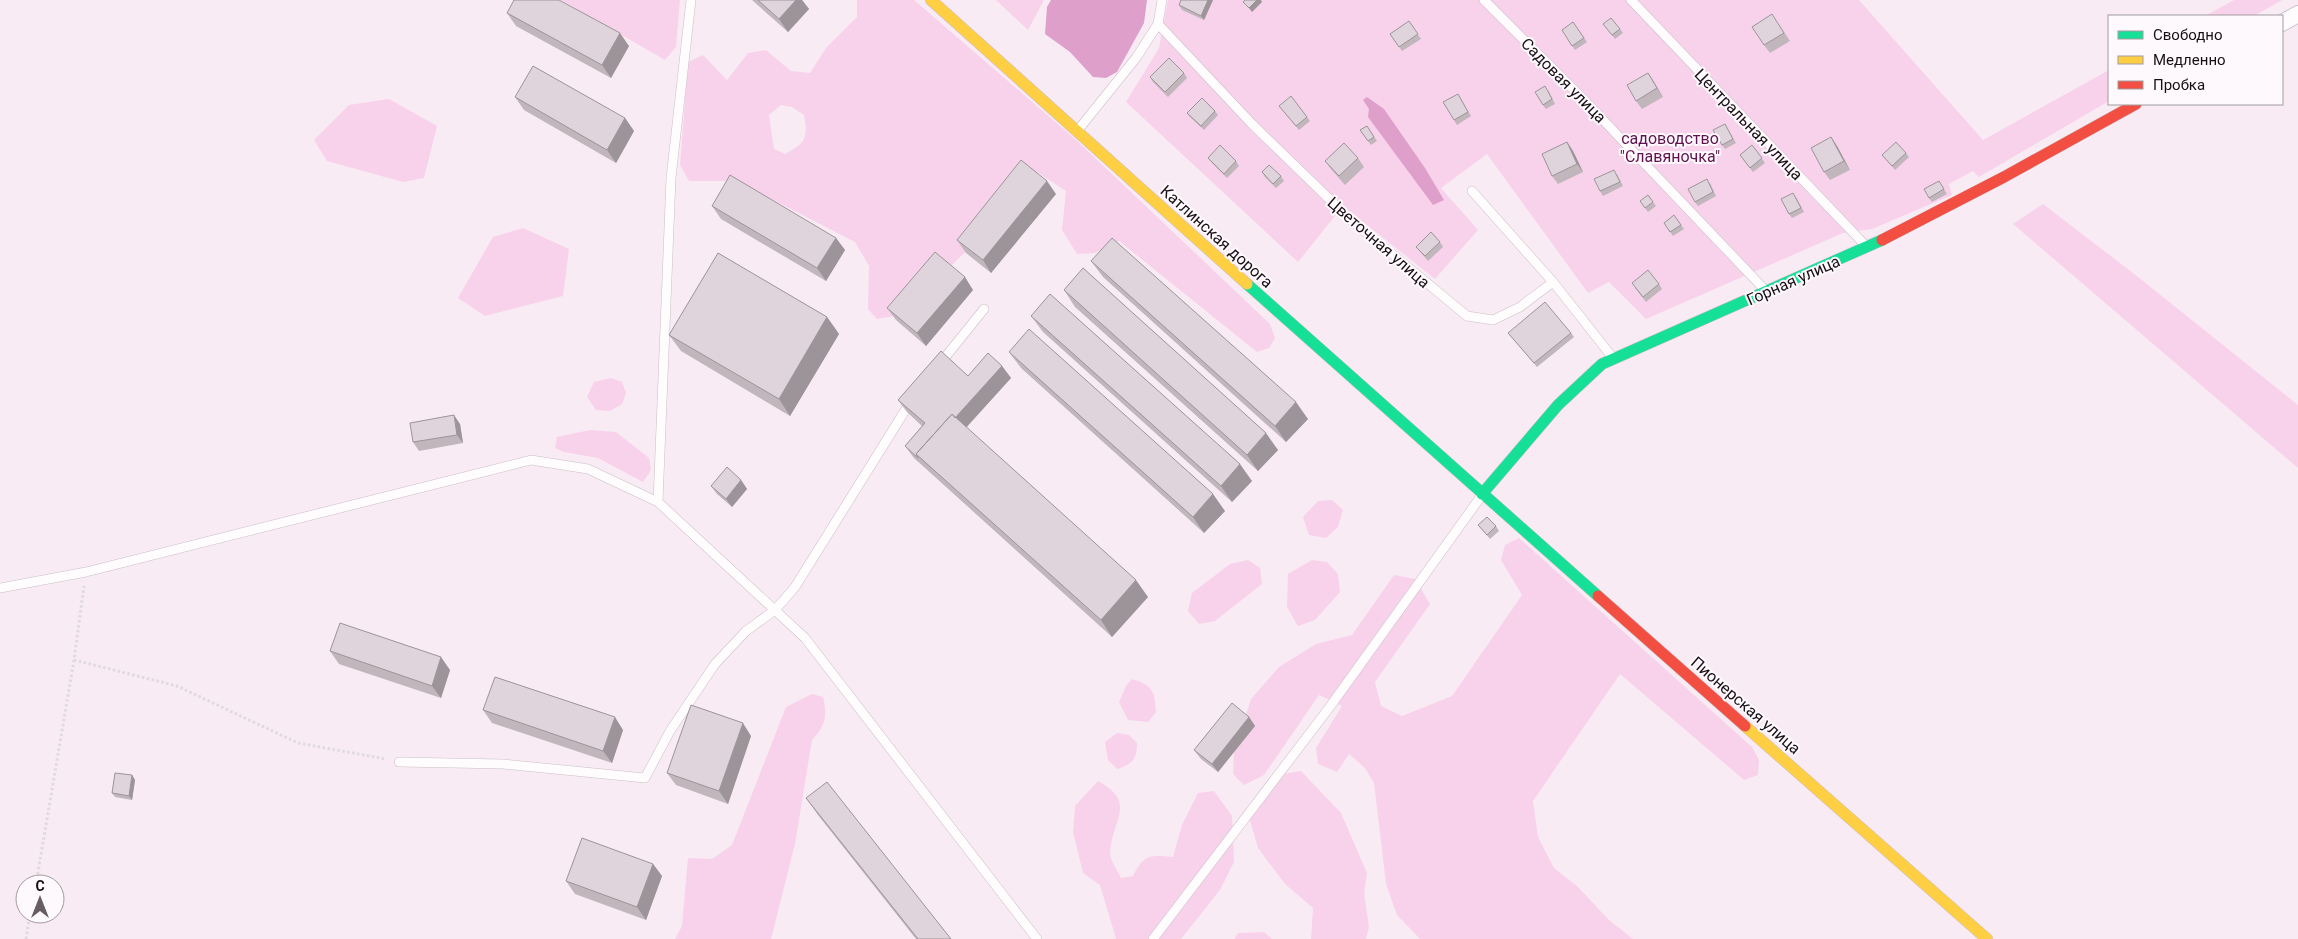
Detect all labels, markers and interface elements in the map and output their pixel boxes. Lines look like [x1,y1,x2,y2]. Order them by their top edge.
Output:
legend [2108,15,2283,105]
text: Свободно [2153,26,2222,44]
street label: Садовая улица [1517,34,1610,127]
text: Медленно [2153,51,2226,69]
street label: Центральная улица [1691,65,1807,184]
text: Пробка [2153,76,2205,94]
park label: садоводство "Славяночка" [1620,129,1720,166]
street label: Катлинская дорога [1157,181,1277,292]
street label: Цветочная улица [1324,193,1434,292]
street label: Горная улица [1744,251,1843,310]
street label: Пионерская улица [1687,653,1804,758]
north arrow [15,874,65,924]
text: С [35,878,45,894]

